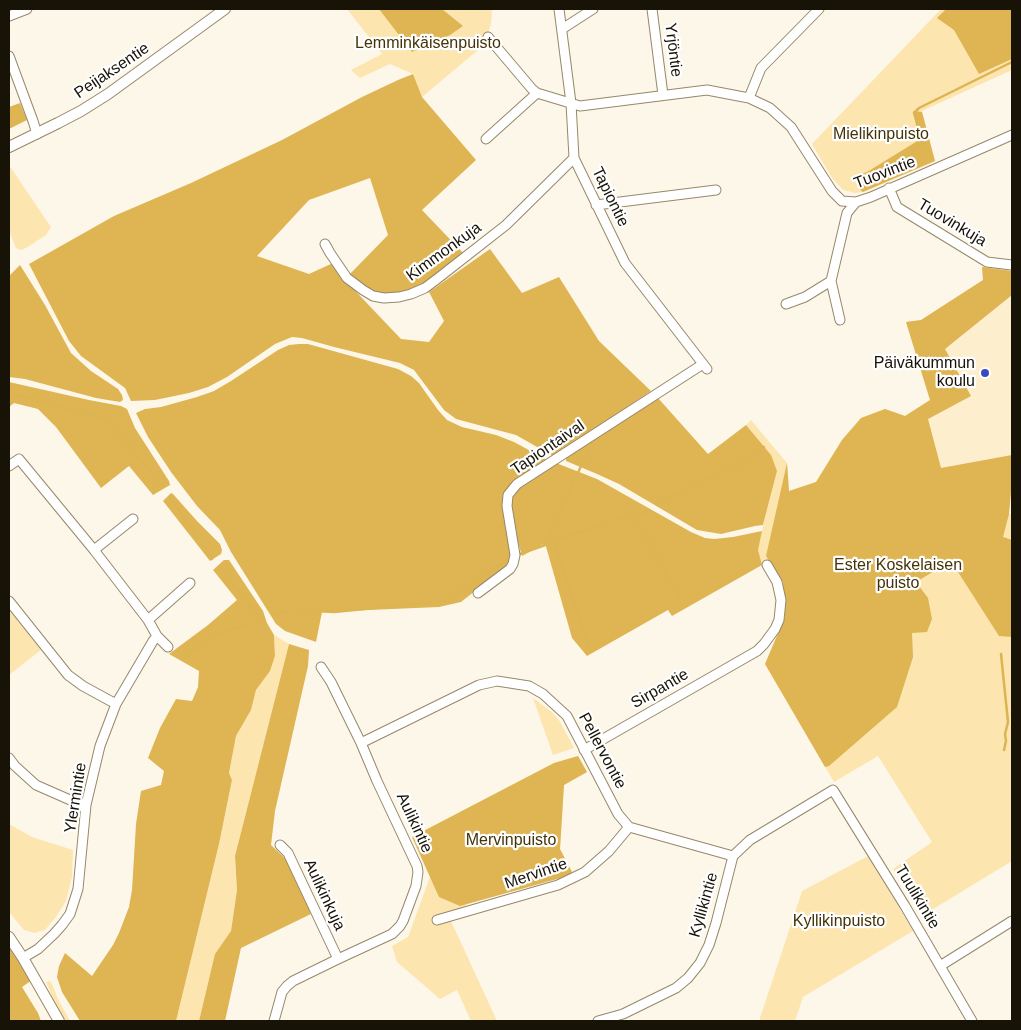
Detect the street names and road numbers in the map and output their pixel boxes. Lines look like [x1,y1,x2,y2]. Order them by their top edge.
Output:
street label: Yrjöntie [660,22,686,78]
street label: Peijaksentie [71,39,153,103]
street label: Tuovintie [852,153,918,193]
street label: Tapiontie [587,164,633,230]
street label: Tuovinkuja [914,195,990,251]
street label: Kimmonkuja [403,218,485,286]
street label: Tapiontaival [508,416,588,480]
street label: Sirpantie [628,665,692,713]
street label: Pellervontie [574,710,630,792]
street label: Ylermintie [61,761,91,835]
street label: Aulikintie [392,790,436,856]
street label: Mervintie [502,854,570,894]
street label: Aulikinkuja [299,856,349,934]
street label: Tuulikintie [890,861,944,933]
street label: Kyllikintie [686,870,722,940]

